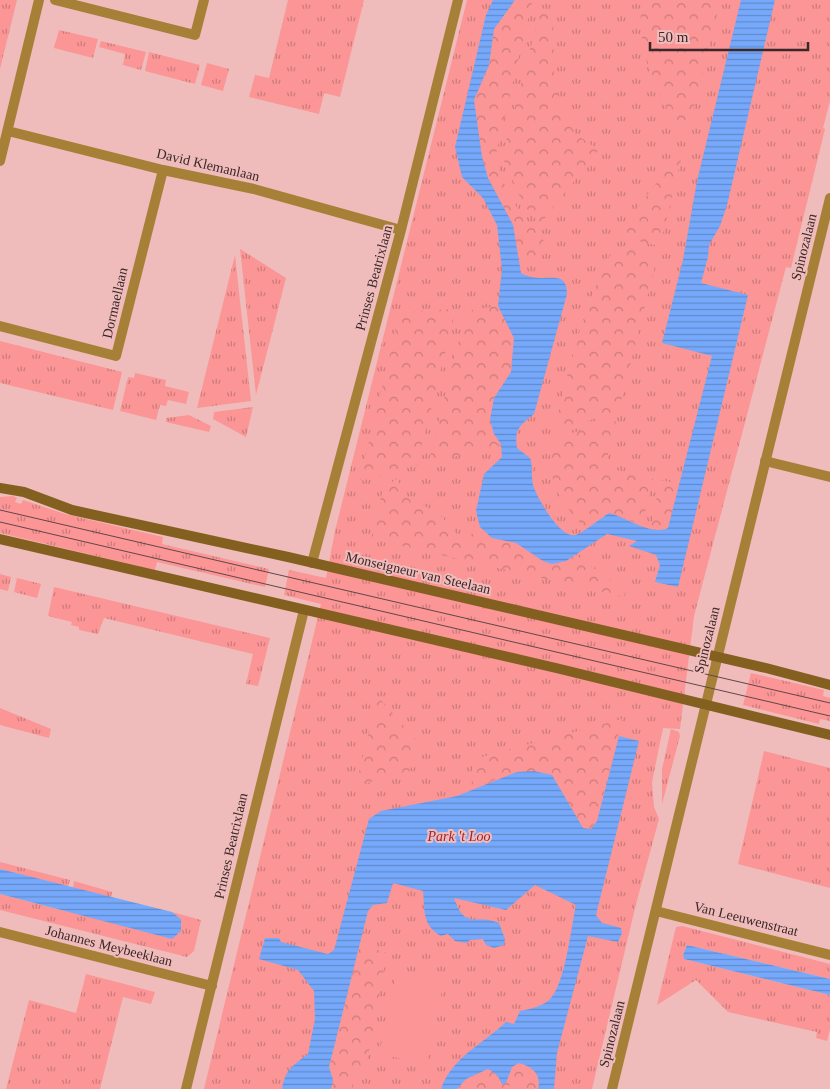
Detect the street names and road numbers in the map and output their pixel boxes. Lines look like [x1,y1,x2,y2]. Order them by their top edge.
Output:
street label: David Klemanlaan [155,146,261,184]
street label: Spinozalaan [788,212,820,282]
street label: Prinses Beatrixlaan [353,224,395,332]
street label: Dormaellaan [100,266,130,340]
street label: Monseigneur van Steelaan [344,549,492,597]
street label: Spinozalaan [691,605,723,675]
street label: Prinses Beatrixlaan [211,791,251,901]
street label: Van Leeuwenstraat [692,899,800,939]
street label: Johannes Meybeeklaan [44,923,174,969]
street label: Spinozalaan [596,999,628,1069]

